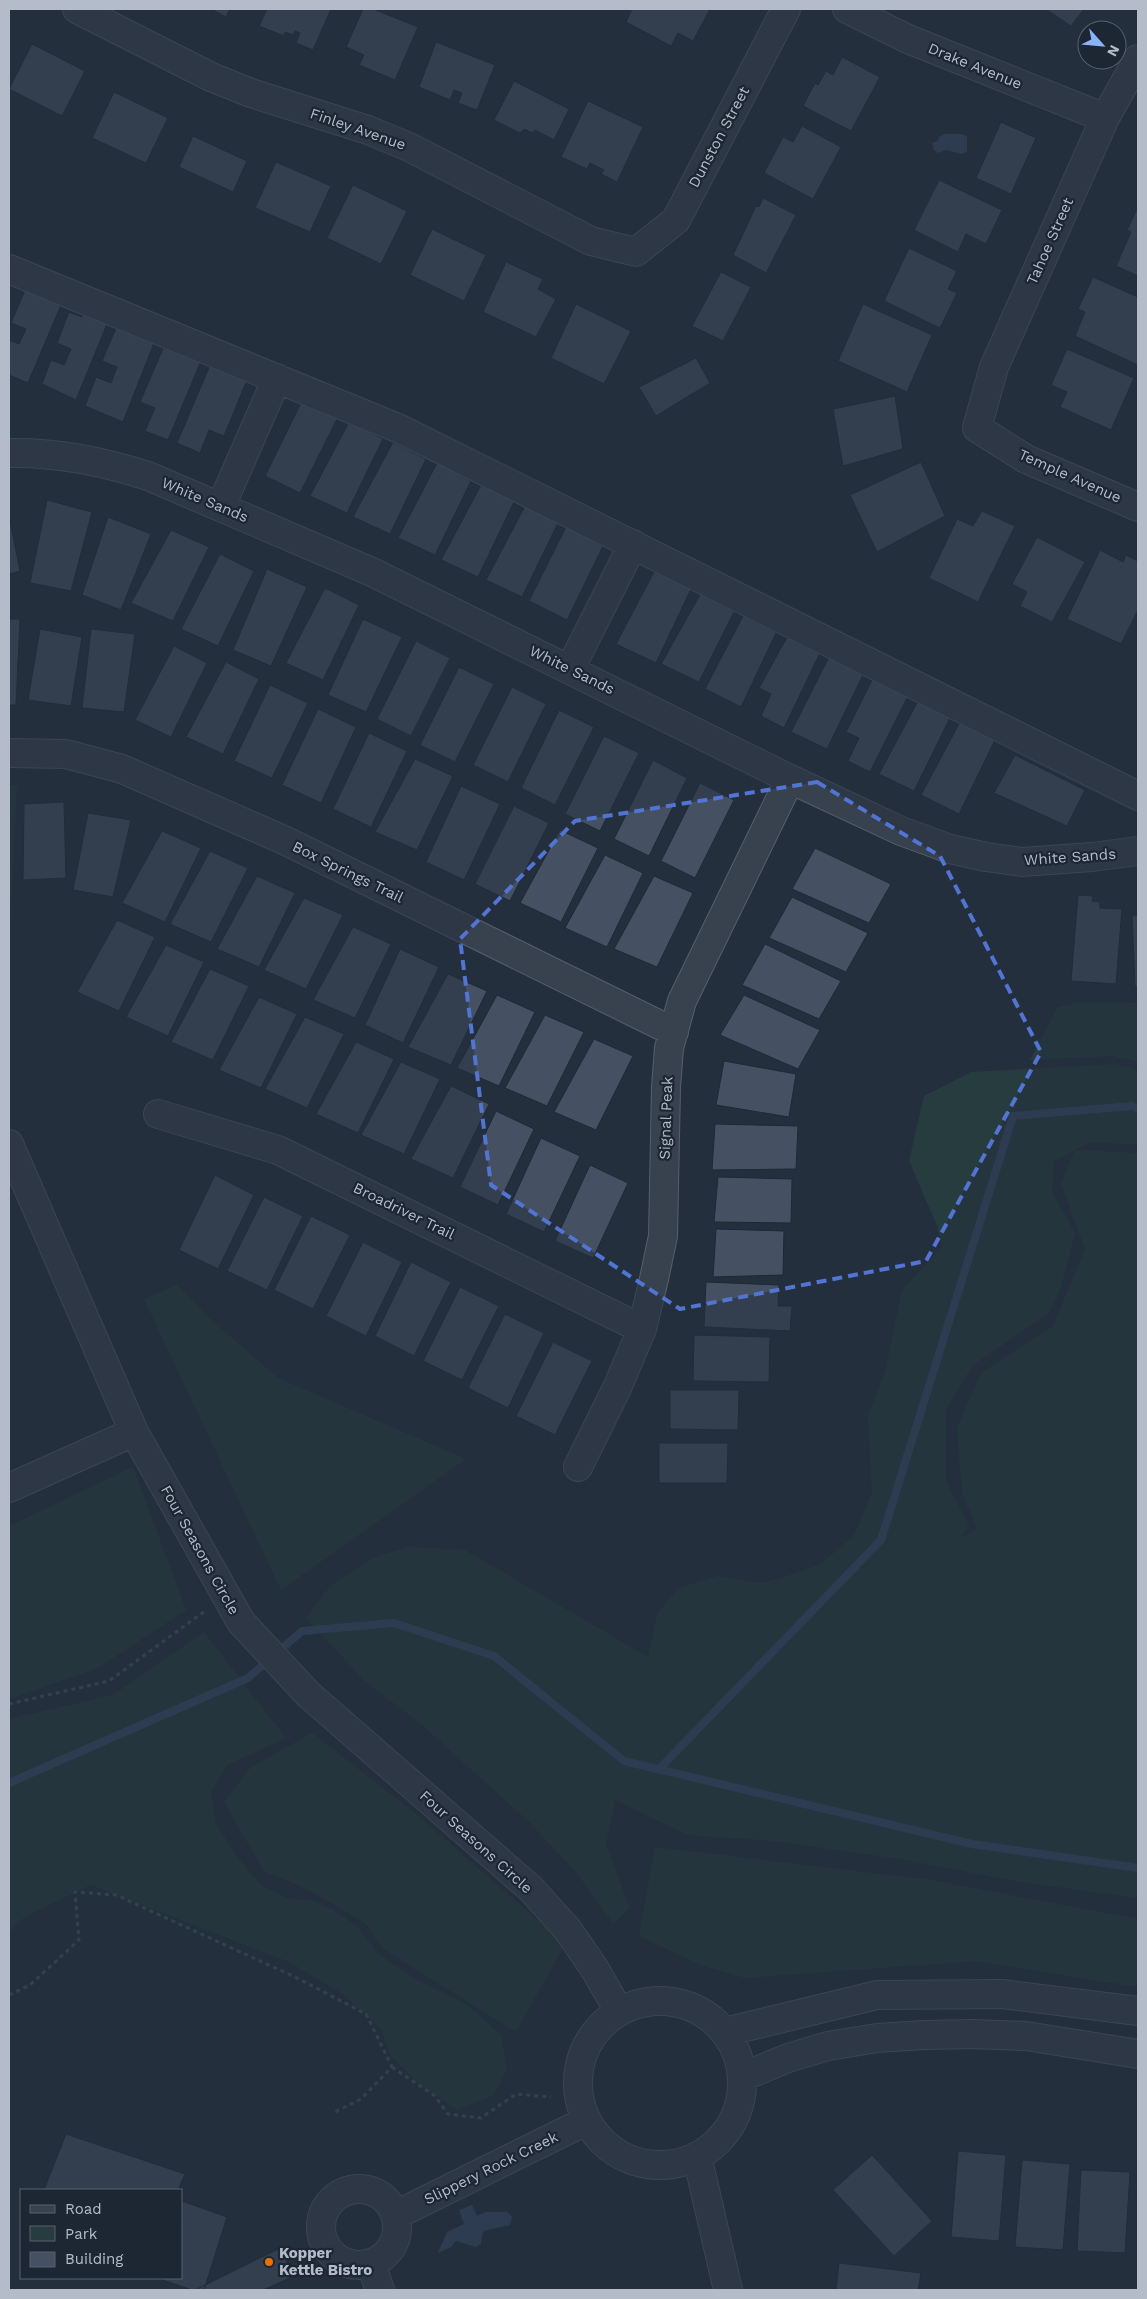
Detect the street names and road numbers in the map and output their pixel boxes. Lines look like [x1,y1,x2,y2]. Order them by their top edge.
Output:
street label: Drake Avenue [925,39,1025,93]
street label: Dunston Street [685,83,754,191]
street label: Finley Avenue [308,104,408,154]
street label: Tahoe Street [1023,194,1077,287]
street label: Temple Avenue [1016,445,1124,507]
street label: White Sands [159,474,251,526]
street label: White Sands [527,642,618,698]
street label: Box Springs Trail [290,837,407,907]
street label: White Sands [1023,845,1117,869]
street label: Signal Peak [656,1076,676,1160]
street label: Broadriver Trail [350,1179,458,1244]
street label: Four Seasons Circle [157,1482,243,1618]
street label: Four Seasons Circle [416,1787,536,1897]
street label: Slippery Rock Creek [421,2128,561,2208]

